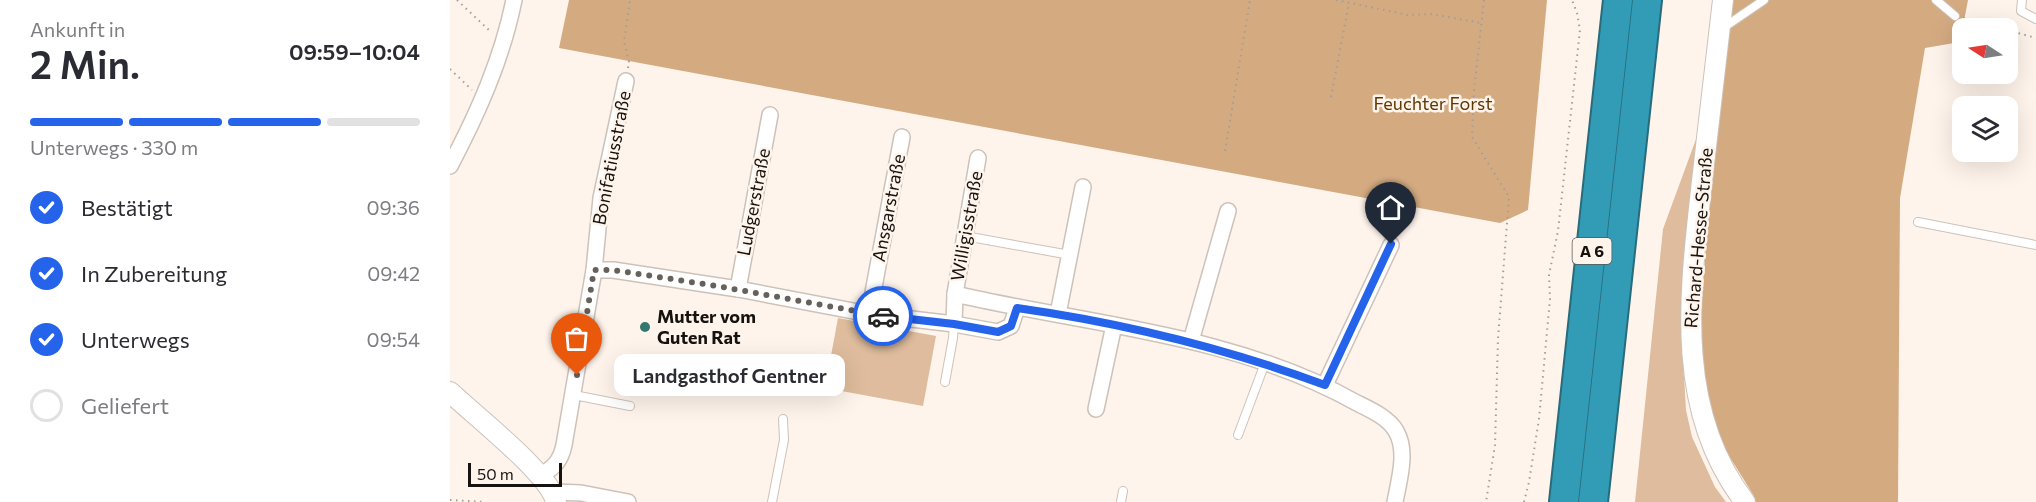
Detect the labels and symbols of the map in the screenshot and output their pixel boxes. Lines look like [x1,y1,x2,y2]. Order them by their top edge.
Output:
north arrow [1952,18,2018,84]
street label: Bonifatiusstraße [587,89,635,227]
park label: Feuchter Forst [1373,92,1493,114]
street label: Ludgerstraße [732,146,774,257]
street label: Richard-Hesse-Straße [1679,147,1717,329]
street label: Ansgarstraße [867,152,909,264]
street label: Willigisstraße [945,169,987,283]
pin [1365,182,1416,244]
road number: A 6 [1572,238,1612,264]
courier [853,286,913,346]
place label: Mutter vom Guten Rat [657,305,756,348]
pin [551,313,602,375]
marker: Mutter vom Guten Rat [638,320,652,334]
callout: Landgasthof Gentner [613,354,844,396]
scale bar [468,460,562,488]

